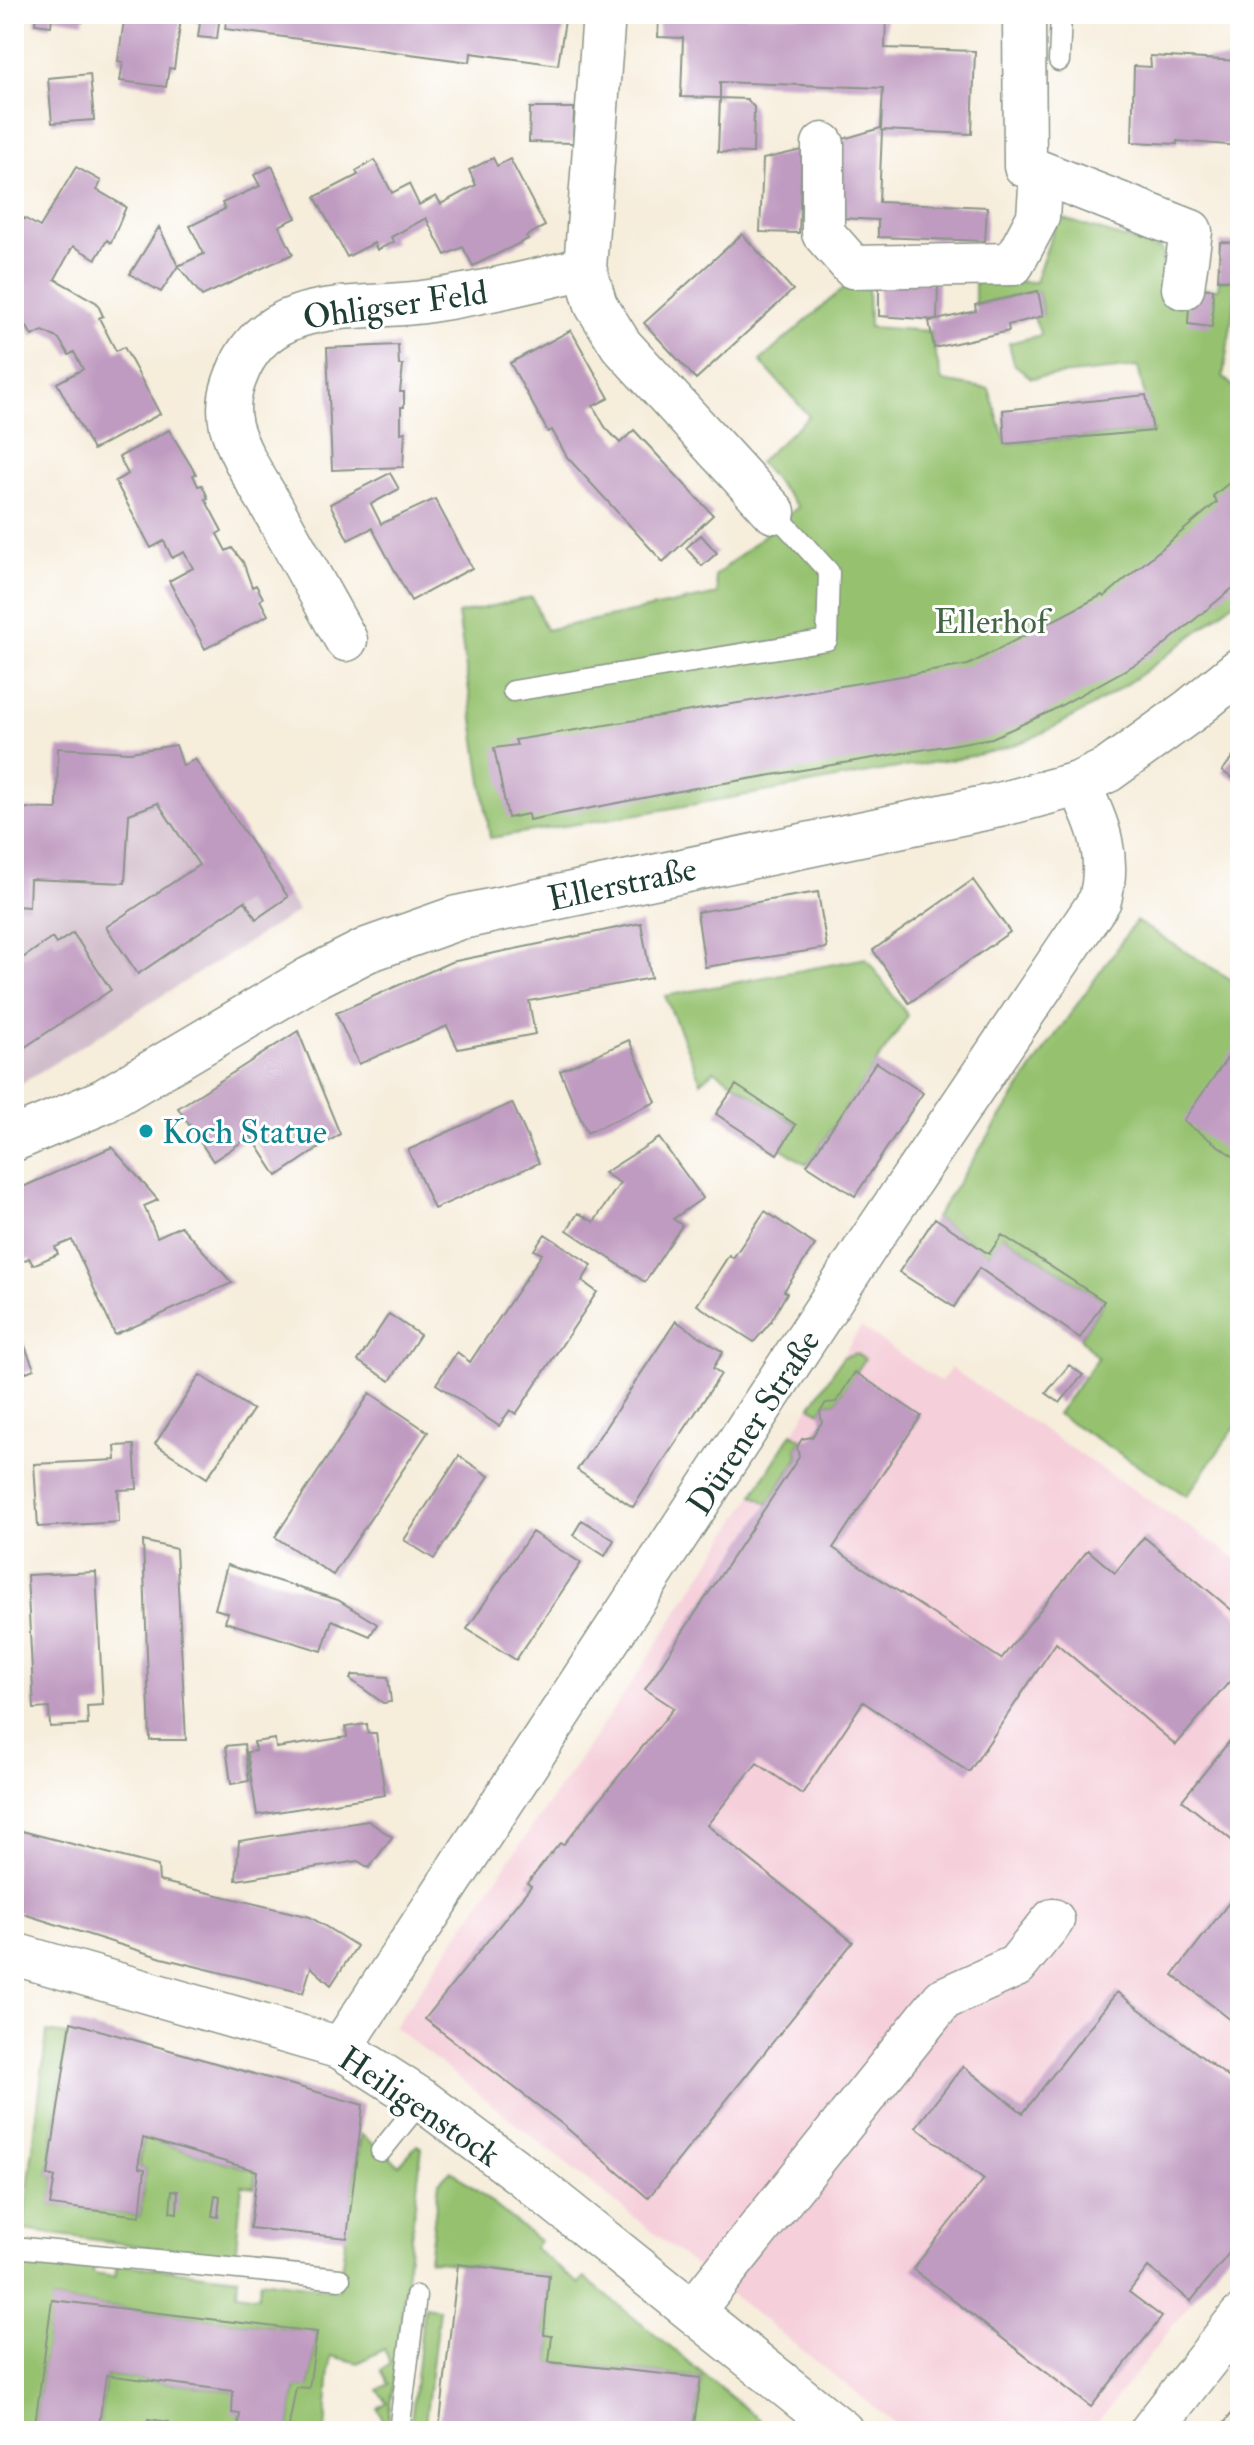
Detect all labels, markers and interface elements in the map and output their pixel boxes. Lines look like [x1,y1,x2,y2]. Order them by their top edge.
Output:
street label: Ohligser Feld [300,271,490,340]
park label: Ellerhof [934,601,1053,644]
street label: Ellerstraße [544,848,700,921]
place label: Koch Statue [162,1111,327,1154]
marker: Koch Statue [137,1122,155,1140]
street label: Dürener Straße [678,1322,830,1524]
street label: Heiligenstock [330,2037,508,2177]

